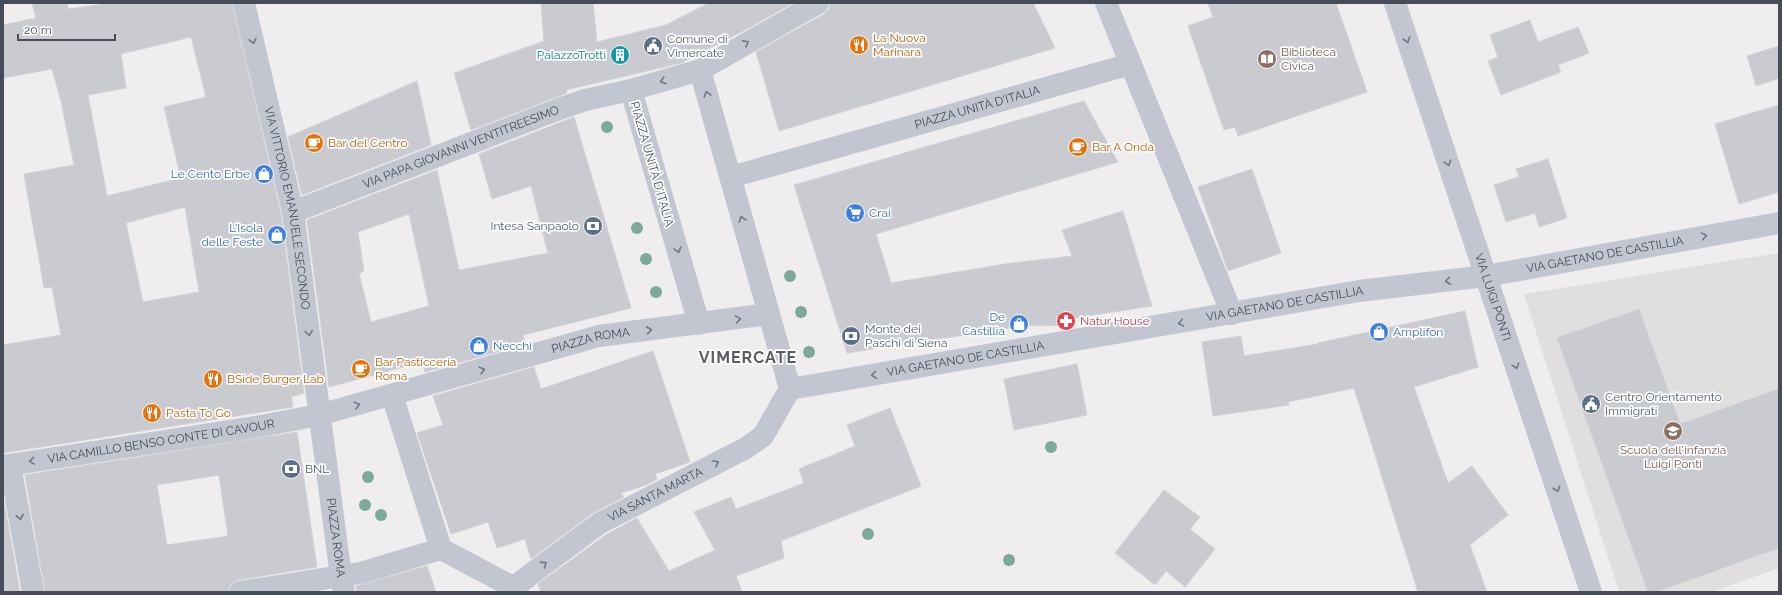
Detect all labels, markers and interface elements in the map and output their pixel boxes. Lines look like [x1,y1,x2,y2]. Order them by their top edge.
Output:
scale bar [18,16,115,42]
text: 20 m [24,23,52,37]
place label: La Nuova Marinara [873,31,926,59]
place label: Comune di Vimercate [667,32,728,60]
restaurant icon: La Nuova Marinara [848,34,870,56]
public building icon: Comune di Vimercate [642,35,664,57]
one-way arrow [1402,36,1411,43]
one-way arrow [248,37,257,44]
one-way arrow [742,41,749,48]
building icon: PalazzoTrotti [609,44,631,66]
place label: Biblioteca Civica [1281,45,1336,73]
place label: PalazzoTrotti [537,48,606,62]
library icon: Biblioteca Civica [1256,48,1278,70]
one-way arrow [660,76,667,85]
street label: PIAZZA UNITÀ D'ITALIA [913,83,1042,132]
one-way arrow [703,90,712,97]
street label: PIAZZA UNITÀ D'ITALIA [627,100,677,228]
street label: VIA PAPA GIOVANNI VENTITREESIMO [361,103,561,191]
street label: VIA VITTORIO EMANUELE SECONDO [262,105,313,311]
cafe icon: Bar del Centro [303,132,325,154]
place label: Bar del Centro [328,136,407,150]
cafe icon: Bar A Onda [1067,136,1089,158]
place label: Bar A Onda [1092,140,1154,154]
one-way arrow [1443,160,1451,167]
shop icon: Le Cento Erbe [253,163,275,185]
place label: Le Cento Erbe [171,167,250,181]
supermarket icon: Crai [844,202,866,224]
place label: Crai [869,206,891,220]
bank icon: Intesa Sanpaolo [582,215,604,237]
one-way arrow [738,216,747,223]
place label: Intesa Sanpaolo [490,219,579,233]
place label: L'Isola delle Feste [201,221,263,249]
shop icon: L'Isola delle Feste [266,224,288,246]
one-way arrow [1701,232,1707,241]
street label: VIA GAETANO DE CASTILLIA [1525,233,1685,276]
one-way arrow [673,246,682,253]
street label: VIA LUIGI PONTI [1472,252,1514,343]
one-way arrow [1445,276,1451,285]
street label: VIA GAETANO DE CASTILLIA [1205,284,1364,324]
place label: De Castillia [962,310,1005,338]
pharmacy icon: Natur House [1055,310,1077,332]
shop icon: De Castillia [1008,313,1030,335]
place label: Natur House [1080,314,1150,328]
one-way arrow [735,315,741,323]
one-way arrow [1178,318,1184,326]
shop icon: Amplifon [1368,321,1390,343]
place label: Monte dei Paschi di Siena [865,322,948,350]
street label: PIAZZA ROMA [550,325,631,356]
bank icon: Monte dei Paschi di Siena [840,325,862,347]
place label: Amplifon [1393,325,1443,339]
one-way arrow [646,326,652,335]
one-way arrow [304,330,313,336]
shop icon: Necchi [468,335,490,357]
street label: VIA GAETANO DE CASTILLIA [886,338,1045,379]
place label: Necchi [493,339,532,353]
district label: VIMERCATE [699,348,797,367]
place label: Bar Pasticceria Roma [375,355,456,383]
cafe icon: Bar Pasticceria Roma [350,358,372,380]
one-way arrow [1511,362,1519,369]
one-way arrow [478,366,485,375]
restaurant icon: BSide Burger Lab [202,368,224,390]
one-way arrow [870,370,877,379]
place label: BSide Burger Lab [227,372,324,386]
place label: Centro Orientamento Immigrati [1605,390,1722,418]
public building icon: Centro Orientamento Immigrati [1580,393,1602,415]
one-way arrow [354,401,360,409]
restaurant icon: Pasta To Go [141,402,163,424]
place label: Pasta To Go [166,406,231,420]
street label: VIA CAMILLO BENSO CONTE DI CAVOUR [47,417,276,466]
school or university icon: Scuola dell'infanzia Luigi Ponti [1662,420,1684,442]
place label: Scuola dell'infanzia Luigi Ponti [1620,443,1726,471]
one-way arrow [29,456,35,465]
bank icon: BNL [280,458,302,480]
one-way arrow [712,460,719,468]
place label: BNL [305,462,329,476]
street label: VIA SANTA MARTA [605,464,705,525]
one-way arrow [1552,486,1561,493]
street label: PIAZZA ROMA [324,497,348,578]
one-way arrow [15,514,23,520]
one-way arrow [540,561,547,569]

